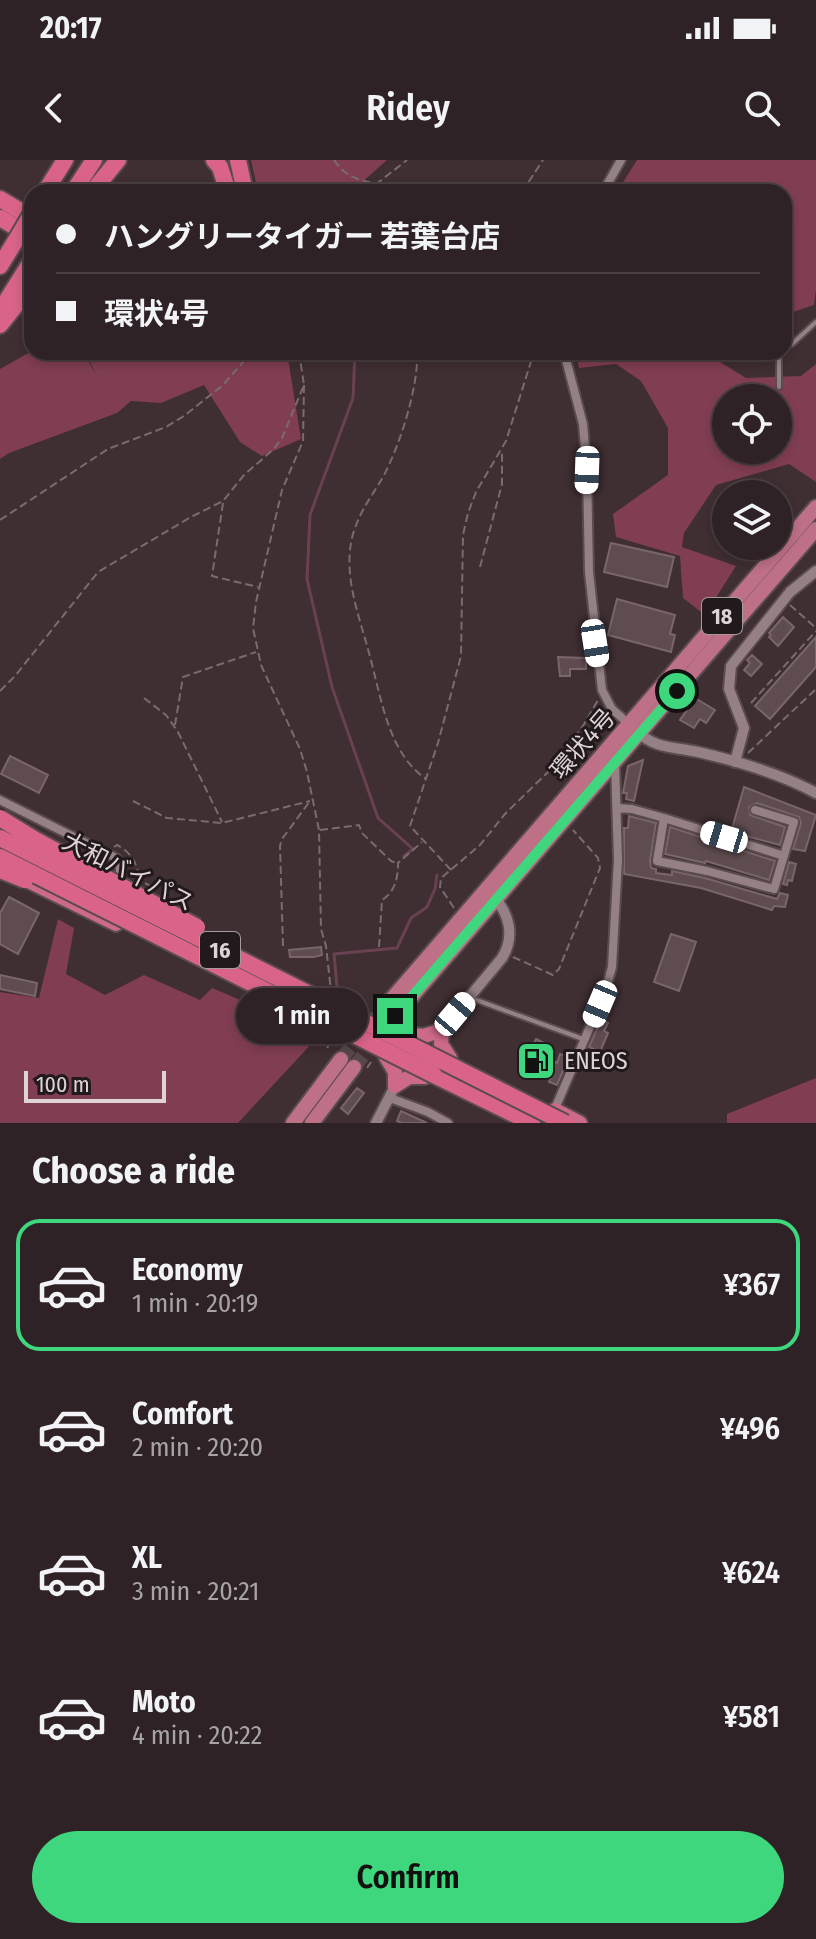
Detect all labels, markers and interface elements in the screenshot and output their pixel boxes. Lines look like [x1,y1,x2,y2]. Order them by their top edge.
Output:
text: 20:17 [40,10,102,46]
icon: back [32,86,76,130]
text: Ridey [366,86,450,130]
icon: search [740,86,784,130]
text: ハングリータイガー 若葉台店 [104,219,500,255]
text: 環状4号 [104,296,209,332]
map controls [712,384,792,560]
button: locate [712,384,792,464]
car [574,446,600,494]
button: layers [712,480,792,560]
road number: 18 [702,598,742,634]
car [579,617,611,669]
route start [659,673,695,709]
street label: 環状4号 [545,703,621,785]
car [698,819,750,855]
street label: 大和バイパス [58,827,198,917]
road number: 16 [200,932,240,968]
car [580,977,620,1031]
callout: 1 min [235,988,367,1044]
car [430,988,480,1040]
route end [377,998,413,1034]
text: 1 min [274,1000,330,1031]
fuel station icon: ENEOS [515,1040,557,1082]
place label: ENEOS [564,1047,628,1075]
scale bar [24,1067,166,1103]
text: 100 m [36,1071,90,1098]
text: Choose a ride [32,1149,235,1193]
icon: car [36,1249,108,1321]
text: Economy [132,1252,243,1288]
text: ¥367 [723,1267,780,1303]
text: 1 min · 20:19 [132,1288,258,1319]
icon: car [36,1393,108,1465]
text: Comfort [132,1396,233,1432]
text: ¥496 [720,1411,780,1447]
text: 2 min · 20:20 [132,1432,263,1463]
icon: car [36,1537,108,1609]
text: XL [132,1540,162,1576]
text: ¥624 [722,1555,780,1591]
text: 3 min · 20:21 [132,1576,259,1607]
icon: car [36,1681,108,1753]
text: Moto [132,1684,196,1720]
text: ¥581 [723,1699,780,1735]
text: 4 min · 20:22 [132,1720,262,1751]
button: Confirm [32,1831,784,1923]

